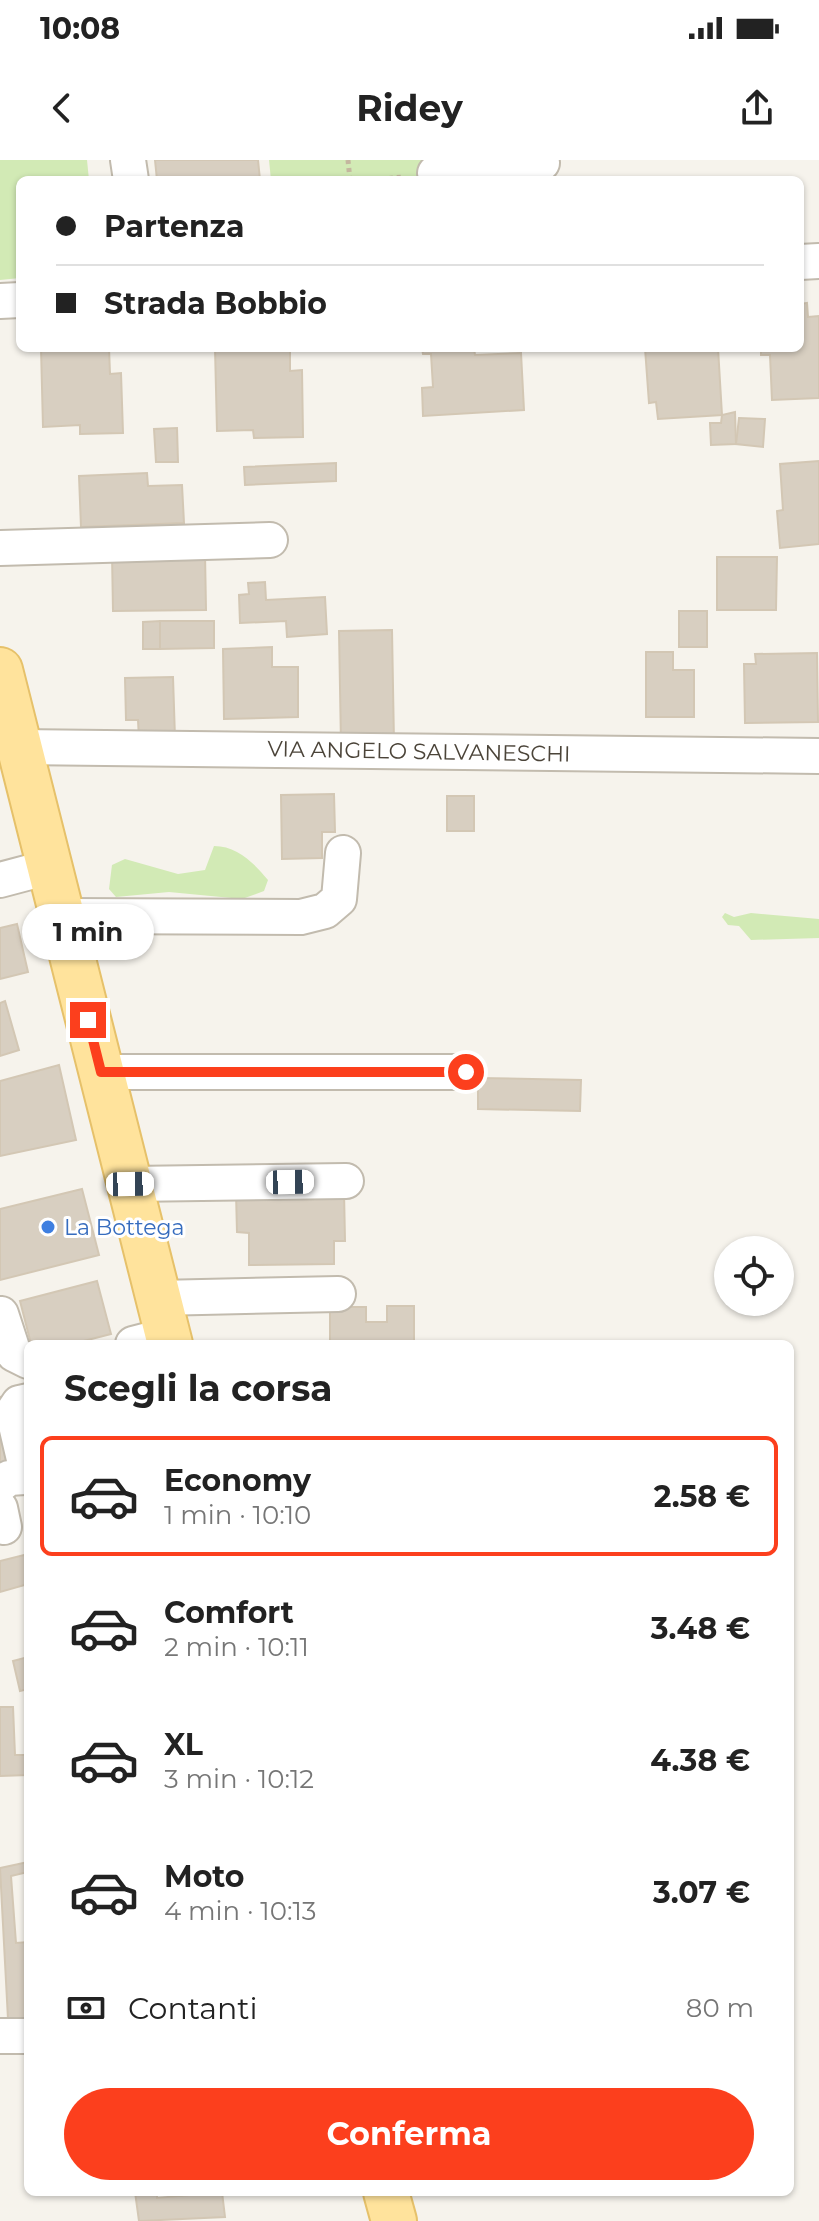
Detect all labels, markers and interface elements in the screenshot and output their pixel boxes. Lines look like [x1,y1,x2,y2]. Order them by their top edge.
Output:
text: 10:08 [40,10,120,47]
icon: back [40,86,84,130]
text: Ridey [356,86,463,130]
icon: share [735,86,779,130]
text: Partenza [104,208,244,245]
text: Strada Bobbio [104,285,327,322]
street label: VIA ANGELO SALVANESCHI [267,735,571,768]
callout: 1 min [22,904,154,960]
text: 1 min [53,916,123,948]
route end [70,1002,106,1038]
route start [448,1054,484,1090]
car [266,1170,314,1194]
car [106,1172,154,1196]
place label: La Bottega [64,1214,185,1241]
marker: La Bottega [39,1218,57,1236]
map controls [714,1236,794,1316]
button: locate [714,1236,794,1316]
text: Scegli la corsa [64,1366,332,1410]
icon: car [68,1460,140,1532]
text: Economy [164,1462,311,1499]
text: 2.58 € [654,1478,750,1515]
text: 1 min · 10:10 [164,1499,311,1531]
icon: car [68,1592,140,1664]
text: Comfort [164,1594,294,1631]
text: 3.48 € [651,1610,750,1647]
text: 2 min · 10:11 [164,1631,309,1663]
icon: car [68,1724,140,1796]
text: XL [164,1726,203,1763]
text: 4.38 € [650,1742,750,1779]
text: 3 min · 10:12 [164,1763,314,1795]
icon: car [68,1856,140,1928]
text: Moto [164,1858,245,1895]
text: 3.07 € [653,1874,750,1911]
text: 4 min · 10:13 [164,1895,317,1927]
icon: cash [64,1986,108,2030]
text: Contanti [128,1990,258,2027]
text: 80 m [686,1992,754,2024]
button: Conferma [64,2088,754,2180]

